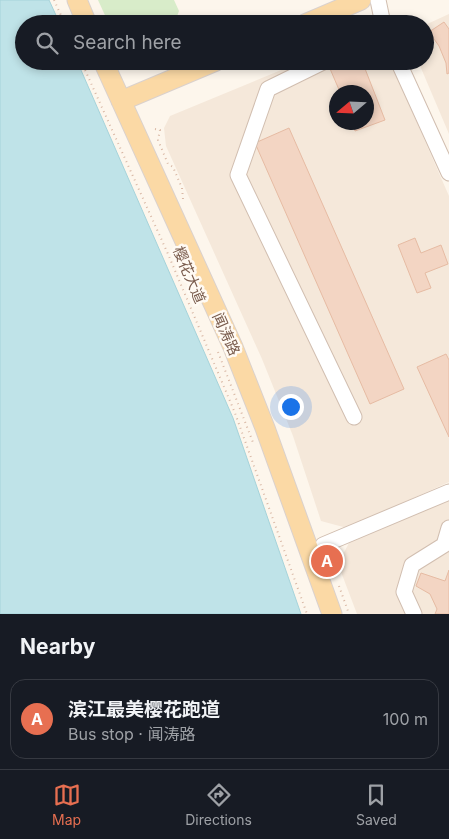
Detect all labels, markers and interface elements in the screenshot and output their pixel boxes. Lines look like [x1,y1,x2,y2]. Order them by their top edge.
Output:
search box [15,15,434,70]
icon: search [33,29,61,57]
text: Search here [73,31,182,54]
north arrow [329,85,374,130]
street label: 樱花大道 [169,243,210,306]
street label: 闻涛路 [209,309,244,358]
your location [278,394,304,420]
pin: A [311,542,343,580]
text: Nearby [20,634,95,659]
text: 滨江最美樱花跑道 [68,698,220,721]
text: A [31,709,43,729]
text: 100 m [383,709,428,729]
text: Bus stop · 闻涛路 [68,724,195,744]
tab: Map [52,781,81,828]
tab: Directions [185,781,252,828]
tab: Saved [356,781,397,828]

